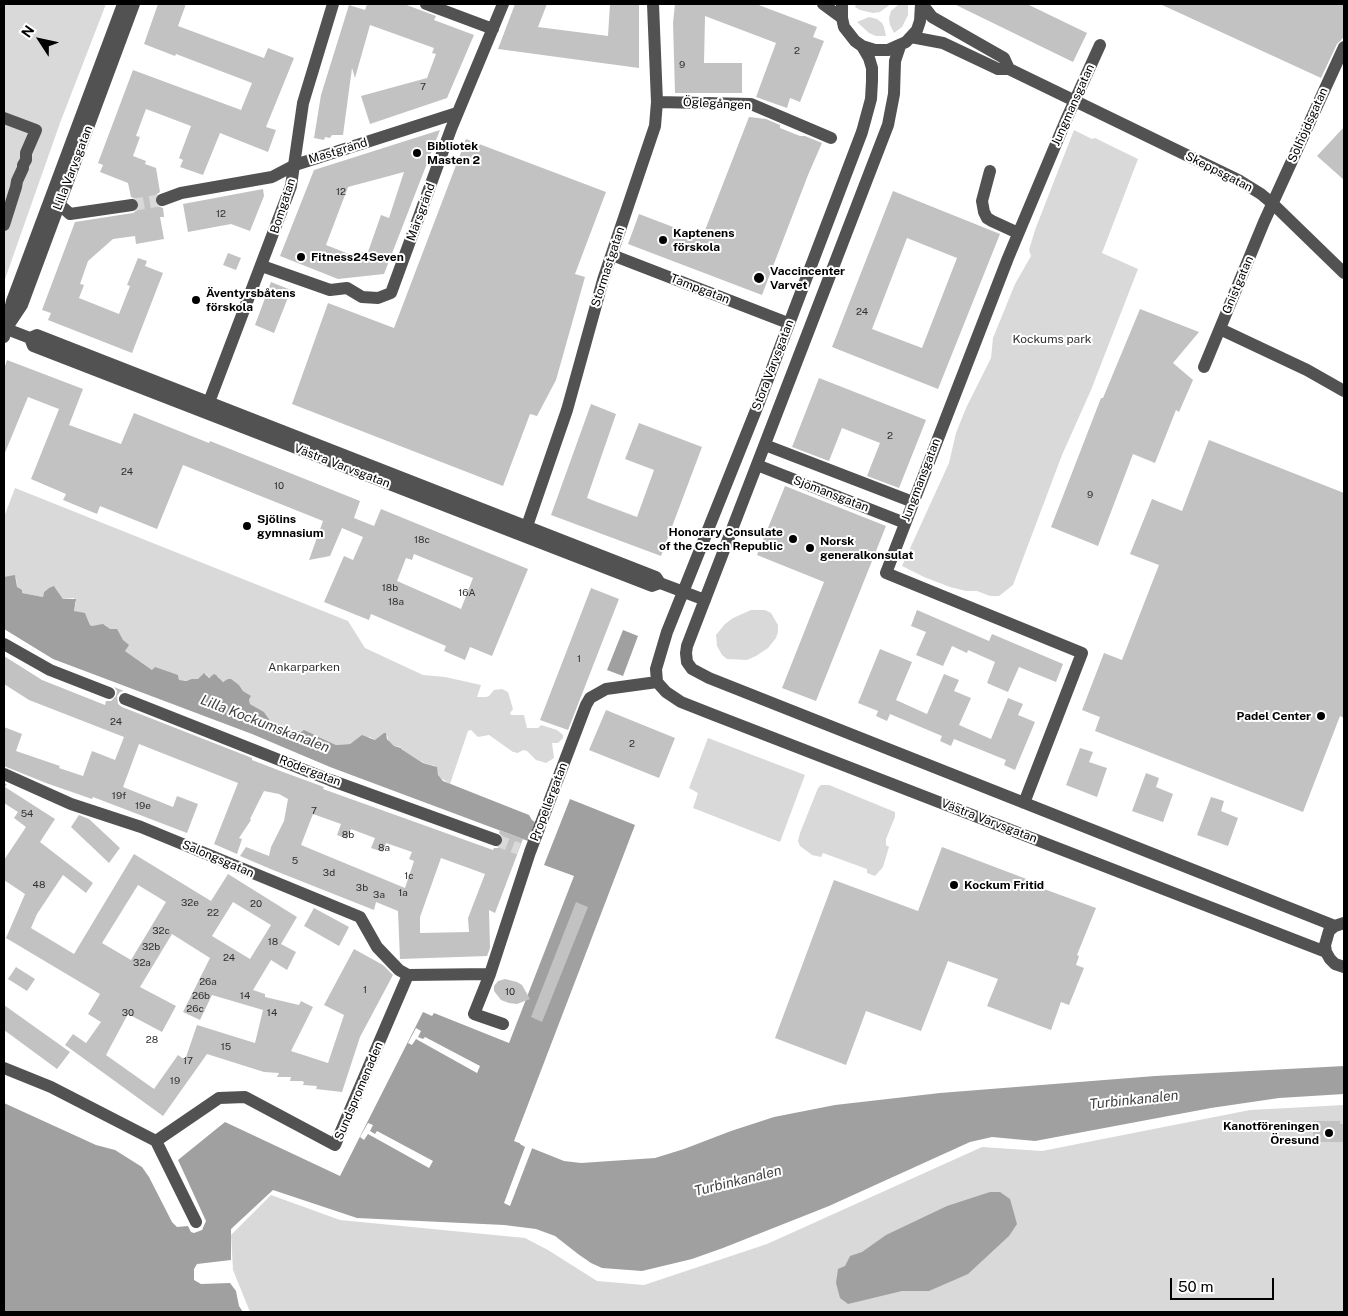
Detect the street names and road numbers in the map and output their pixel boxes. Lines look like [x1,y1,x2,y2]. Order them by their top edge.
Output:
street label: Jungmansgatan [1049,62,1097,148]
street label: Solhöjdsgatan [1285,85,1331,165]
street label: Öglegången [683,95,751,113]
street label: Lilla Varvsgatan [50,124,96,212]
street label: Mastgränd [307,135,369,167]
street label: Skeppsgatan [1183,149,1255,195]
street label: Bomgatan [267,177,299,235]
street label: Märsgränd [404,181,438,243]
street label: Stormastgatan [588,225,628,309]
street label: Gnistgatan [1219,254,1257,316]
street label: Tampgatan [668,271,732,307]
street label: Stora Varvsgatan [749,318,797,412]
street label: Jungmansgatan [899,436,943,524]
street label: Västra Varvsgatan [292,441,392,491]
street label: Sjömansgatan [791,473,871,515]
street label: Rodergatan [277,753,343,789]
street label: Propellergatan [527,761,571,843]
street label: Västra Varvsgatan [939,796,1039,846]
street label: Salongsgatan [180,837,256,881]
street label: Sundspromenaden [332,1040,386,1142]

